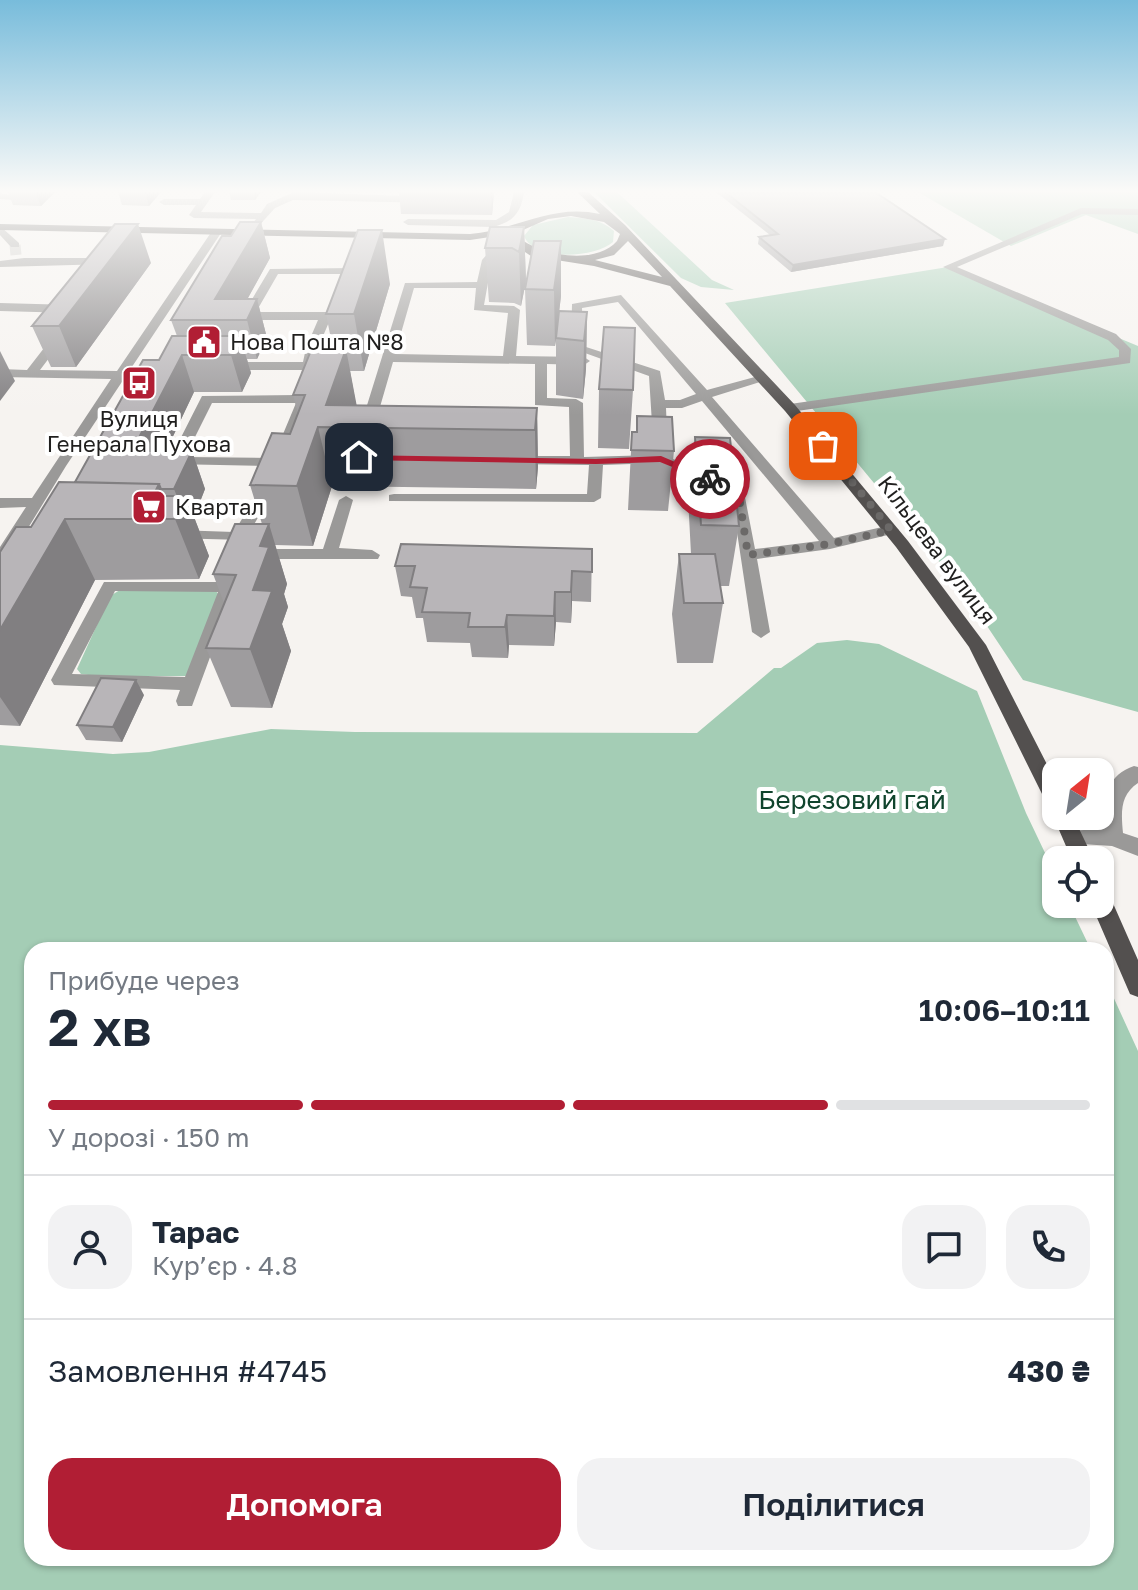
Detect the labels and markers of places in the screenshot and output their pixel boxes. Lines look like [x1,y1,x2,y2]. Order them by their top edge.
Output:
public building icon: Нова Пошта №8 [185,323,223,361]
place label: Нова Пошта №8 [230,328,404,355]
bus stop icon: Вулиця Генерала Пухова [120,364,158,402]
place label: Вулиця Генерала Пухова [47,405,231,457]
pin [789,412,857,480]
pin [325,423,393,491]
supermarket icon: Квартал [130,488,168,526]
place label: Квартал [175,493,264,520]

